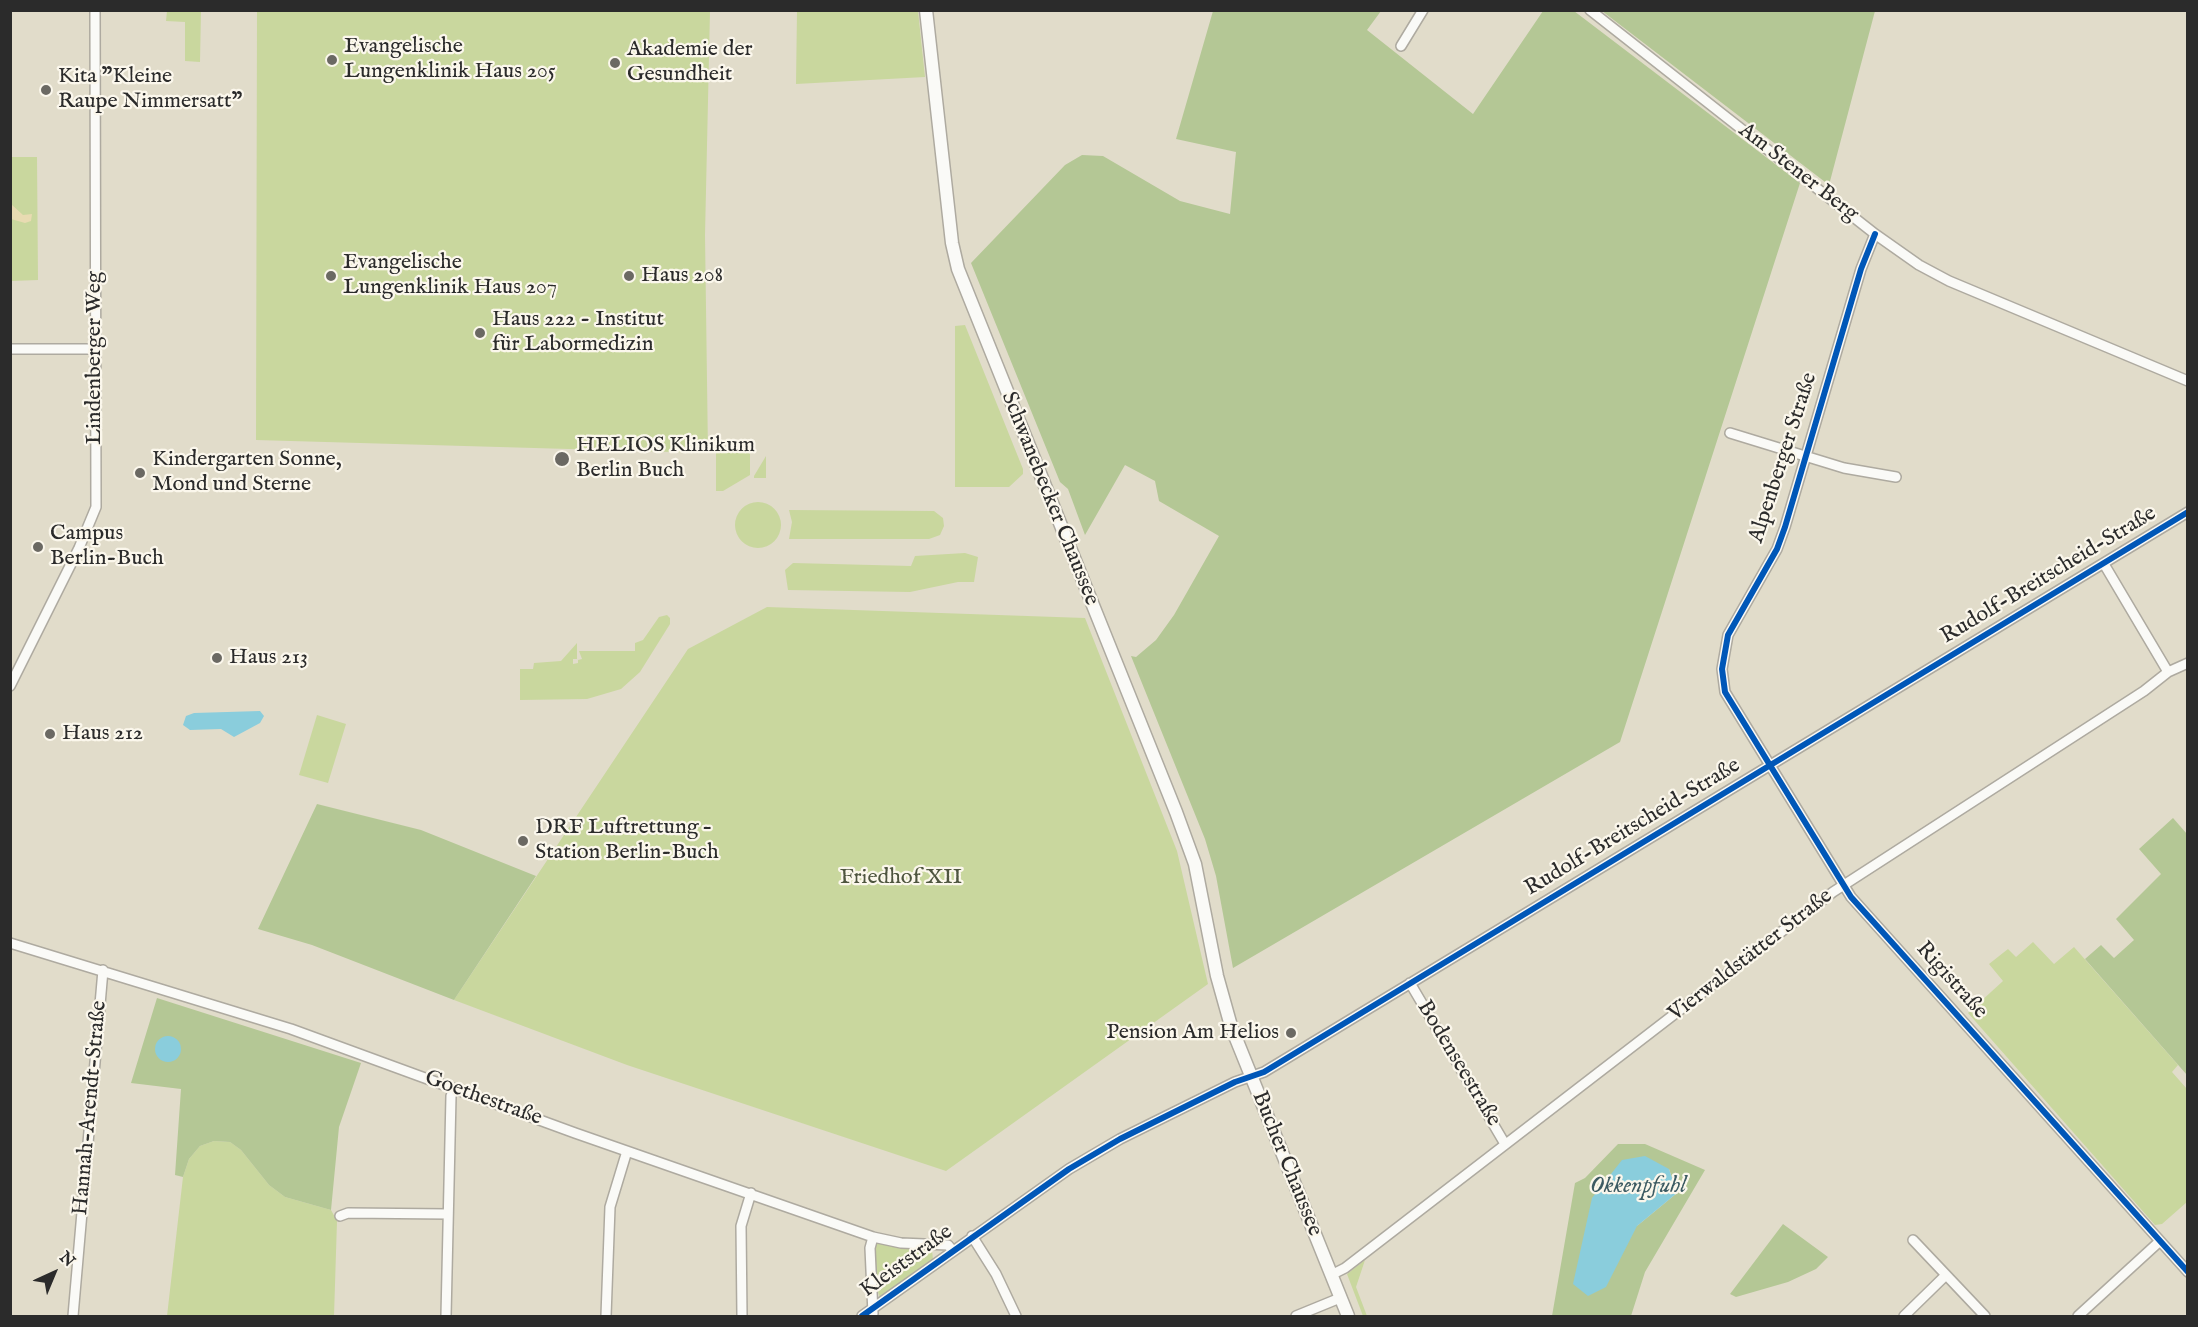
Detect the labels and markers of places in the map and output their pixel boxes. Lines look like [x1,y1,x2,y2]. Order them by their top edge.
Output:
place label: Evangelische Lungenklinik Haus 205 [344,34,556,86]
place label: Akademie der Gesundheit [627,37,753,88]
marker: Evangelische Lungenklinik Haus 205 [325,53,339,67]
marker: Akademie der Gesundheit [608,56,622,70]
place label: Kita "Kleine Raupe Nimmersatt" [58,64,243,116]
marker: Kita "Kleine Raupe Nimmersatt" [39,83,53,97]
place label: Evangelische Lungenklinik Haus 207 [343,250,557,302]
place label: Haus 208 [641,263,723,289]
marker: Evangelische Lungenklinik Haus 207 [324,269,338,283]
marker: Haus 208 [622,269,636,283]
place label: Haus 222 - Institut für Labormedizin [492,307,664,358]
marker: Haus 222 - Institut für Labormedizin [473,326,487,340]
place label: HELIOS Klinikum Berlin Buch [576,433,755,484]
place label: Kindergarten Sonne, Mond und Sterne [152,447,342,499]
marker: HELIOS Klinikum Berlin Buch [553,450,571,468]
marker: Kindergarten Sonne, Mond und Sterne [133,466,147,480]
place label: Campus Berlin-Buch [50,521,164,572]
marker: Campus Berlin-Buch [31,540,45,554]
place label: Haus 213 [229,645,308,671]
marker: Haus 213 [210,651,224,665]
place label: Haus 212 [62,721,143,747]
marker: Haus 212 [43,727,57,741]
place label: DRF Luftrettung – Station Berlin-Buch [535,815,719,866]
marker: DRF Luftrettung – Station Berlin-Buch [516,834,530,848]
place label: Pension Am Helios [1106,1020,1279,1046]
marker: Pension Am Helios [1284,1026,1298,1040]

